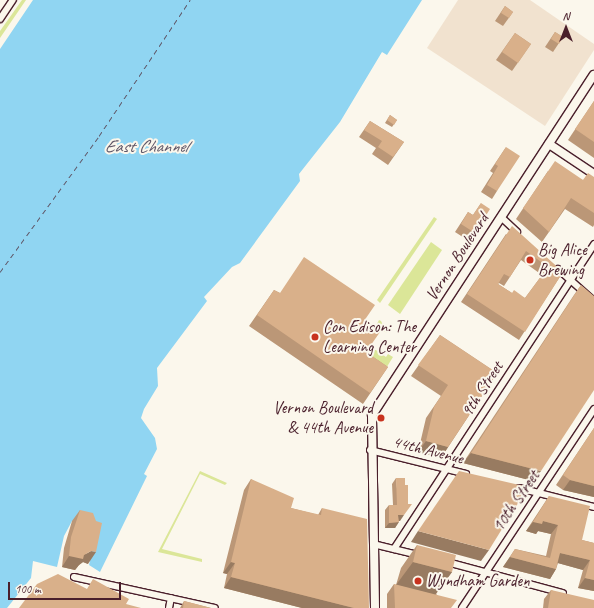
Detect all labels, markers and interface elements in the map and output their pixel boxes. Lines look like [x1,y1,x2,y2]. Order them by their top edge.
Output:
north arrow [546,8,586,48]
text: N [563,9,569,23]
water label: East Channel [104,135,188,157]
street label: Vernon Boulevard [421,209,493,305]
place label: Big Alice Brewing [538,240,586,280]
marker: Big Alice Brewing [525,255,535,265]
place label: Con Edison: The Learning Center [323,317,416,357]
marker: Con Edison: The Learning Center [310,332,320,342]
street label: 9th Street [457,357,507,421]
place label: Vernon Boulevard & 44th Avenue [273,398,373,438]
marker: Vernon Boulevard & 44th Avenue [376,413,386,423]
street label: 44th Avenue [391,431,465,469]
street label: 10th Street [488,466,544,536]
place label: Wyndham Garden [426,571,530,591]
scale bar [10,574,123,600]
marker: Wyndham Garden [413,576,423,586]
text: 100 m [15,581,41,597]

